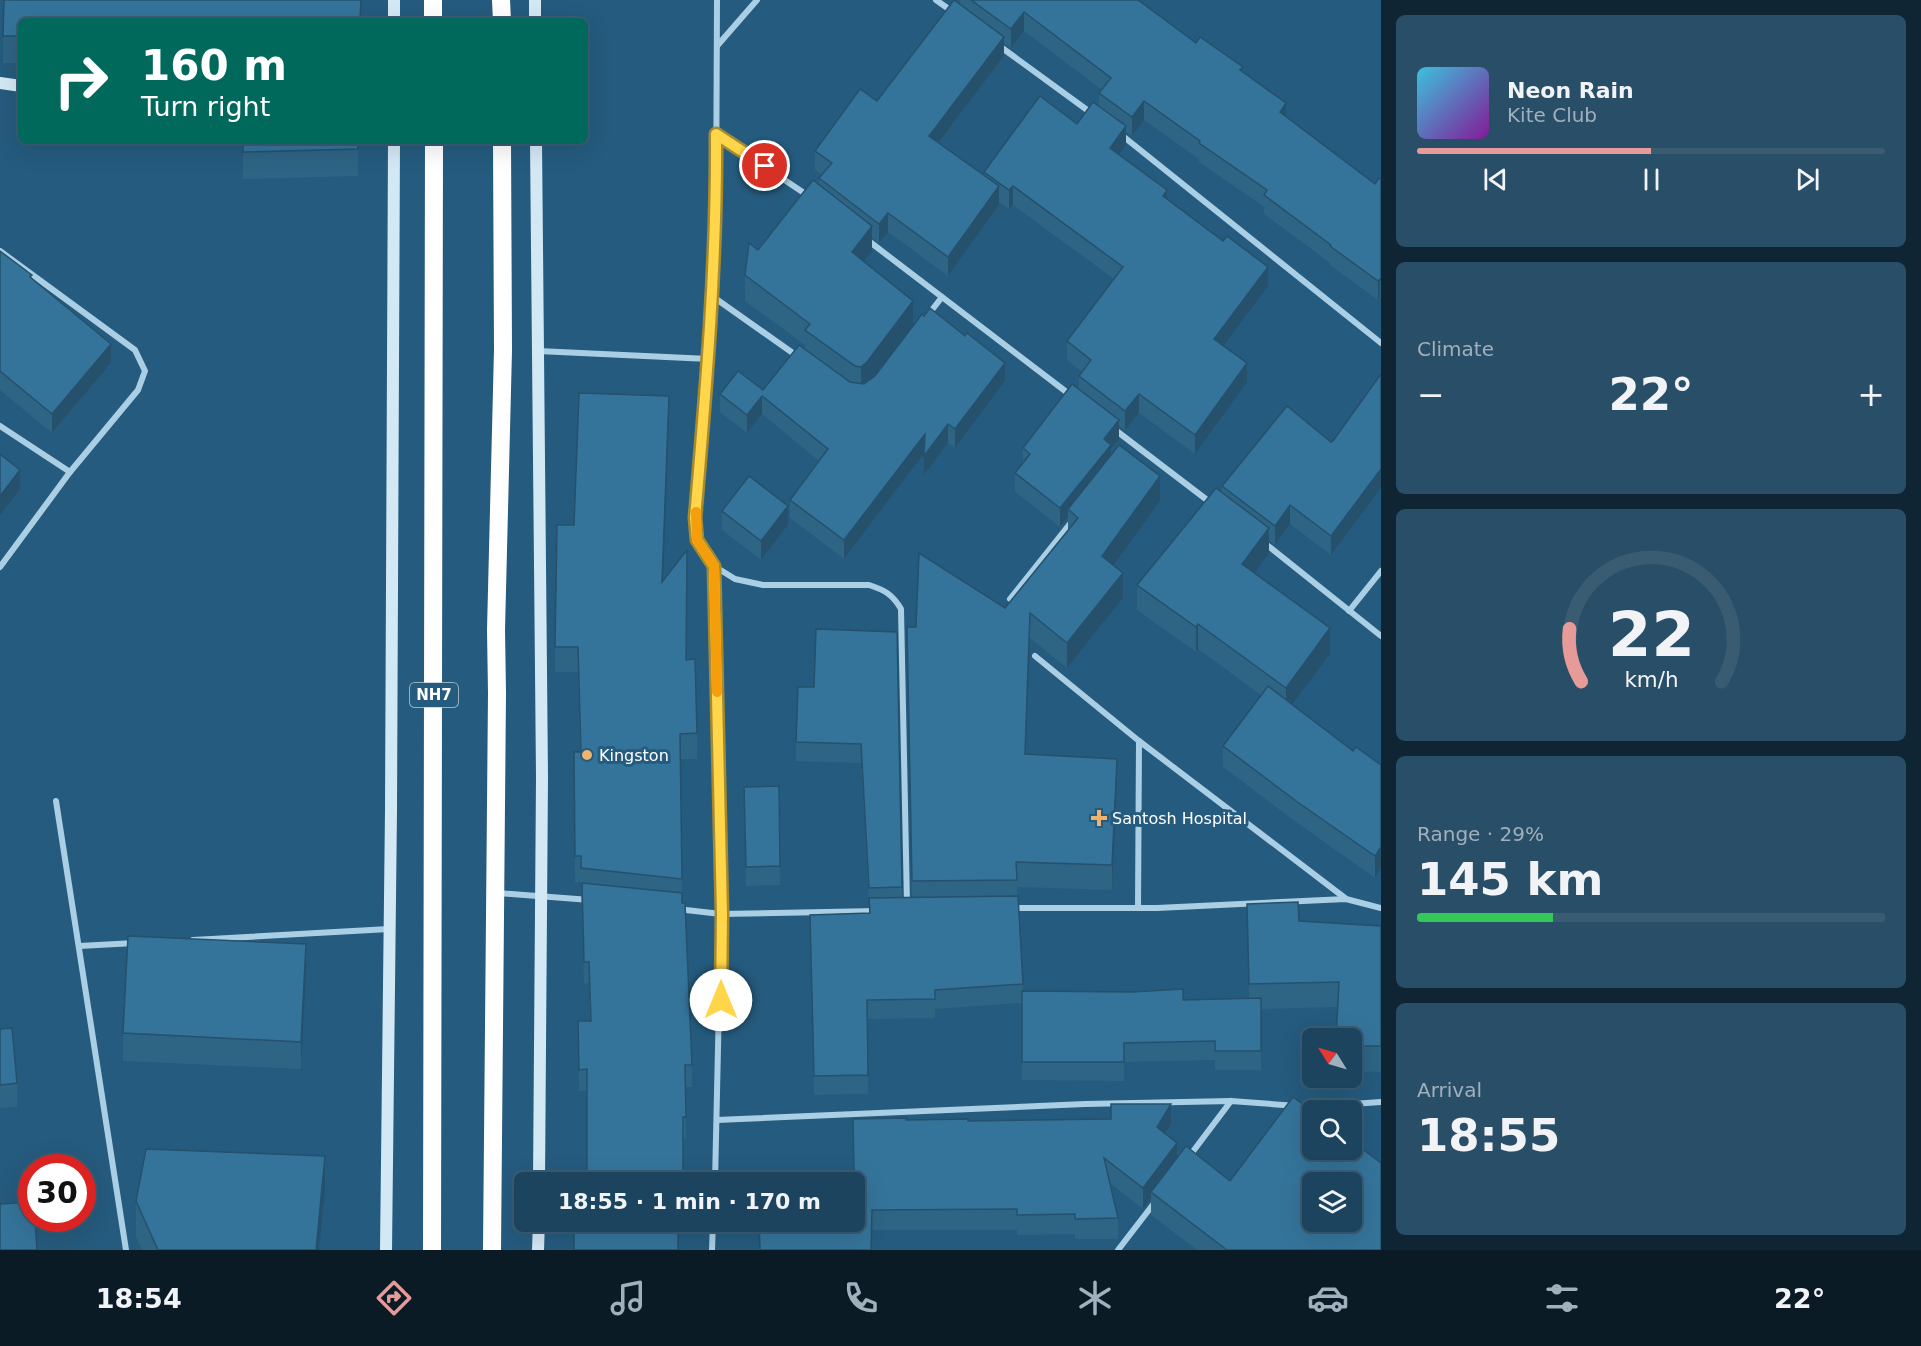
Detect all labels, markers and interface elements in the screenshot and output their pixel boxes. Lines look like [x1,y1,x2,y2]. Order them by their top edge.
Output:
text: 160 m [141,41,287,90]
icon: right [42,42,120,120]
text: Neon Rain [1507,78,1634,103]
text: Turn right [141,91,270,122]
text: Kite Club [1507,103,1597,127]
pin [739,140,790,191]
icon: arrive [748,149,781,182]
icon: previous [1479,163,1512,196]
icon: pause [1635,163,1668,196]
icon: next [1791,163,1824,196]
text: Climate [1417,337,1494,361]
text: 22° [1608,368,1694,421]
text: − [1417,375,1445,414]
text: + [1857,375,1885,414]
text: 22 [1608,598,1694,671]
text: km/h [1624,667,1678,692]
road number: NH7 [410,683,458,707]
place label: Kingston [599,746,669,765]
marker: Kingston [580,748,594,762]
marker: Santosh Hospital [1090,809,1108,827]
place label: Santosh Hospital [1112,809,1247,828]
text: Range · 29% [1417,822,1544,846]
text: 145 km [1417,853,1603,906]
position arrow [689,968,753,1032]
north arrow [1302,1028,1362,1088]
map controls [1302,1028,1362,1232]
text: Arrival [1417,1078,1482,1102]
button: search [1302,1100,1362,1160]
text: 18:55 [1417,1109,1560,1162]
speed limit sign: 30 [18,1154,96,1232]
button: layers [1302,1172,1362,1232]
text: 18:55 · 1 min · 170 m [558,1189,821,1214]
icon: directions [373,1277,415,1319]
icon: music [607,1277,649,1319]
icon: phone [840,1277,882,1319]
icon: climate [1074,1277,1116,1319]
icon: car [1307,1277,1349,1319]
icon: filters [1541,1277,1583,1319]
text: 18:54 [96,1283,182,1314]
text: 22° [1774,1283,1825,1314]

